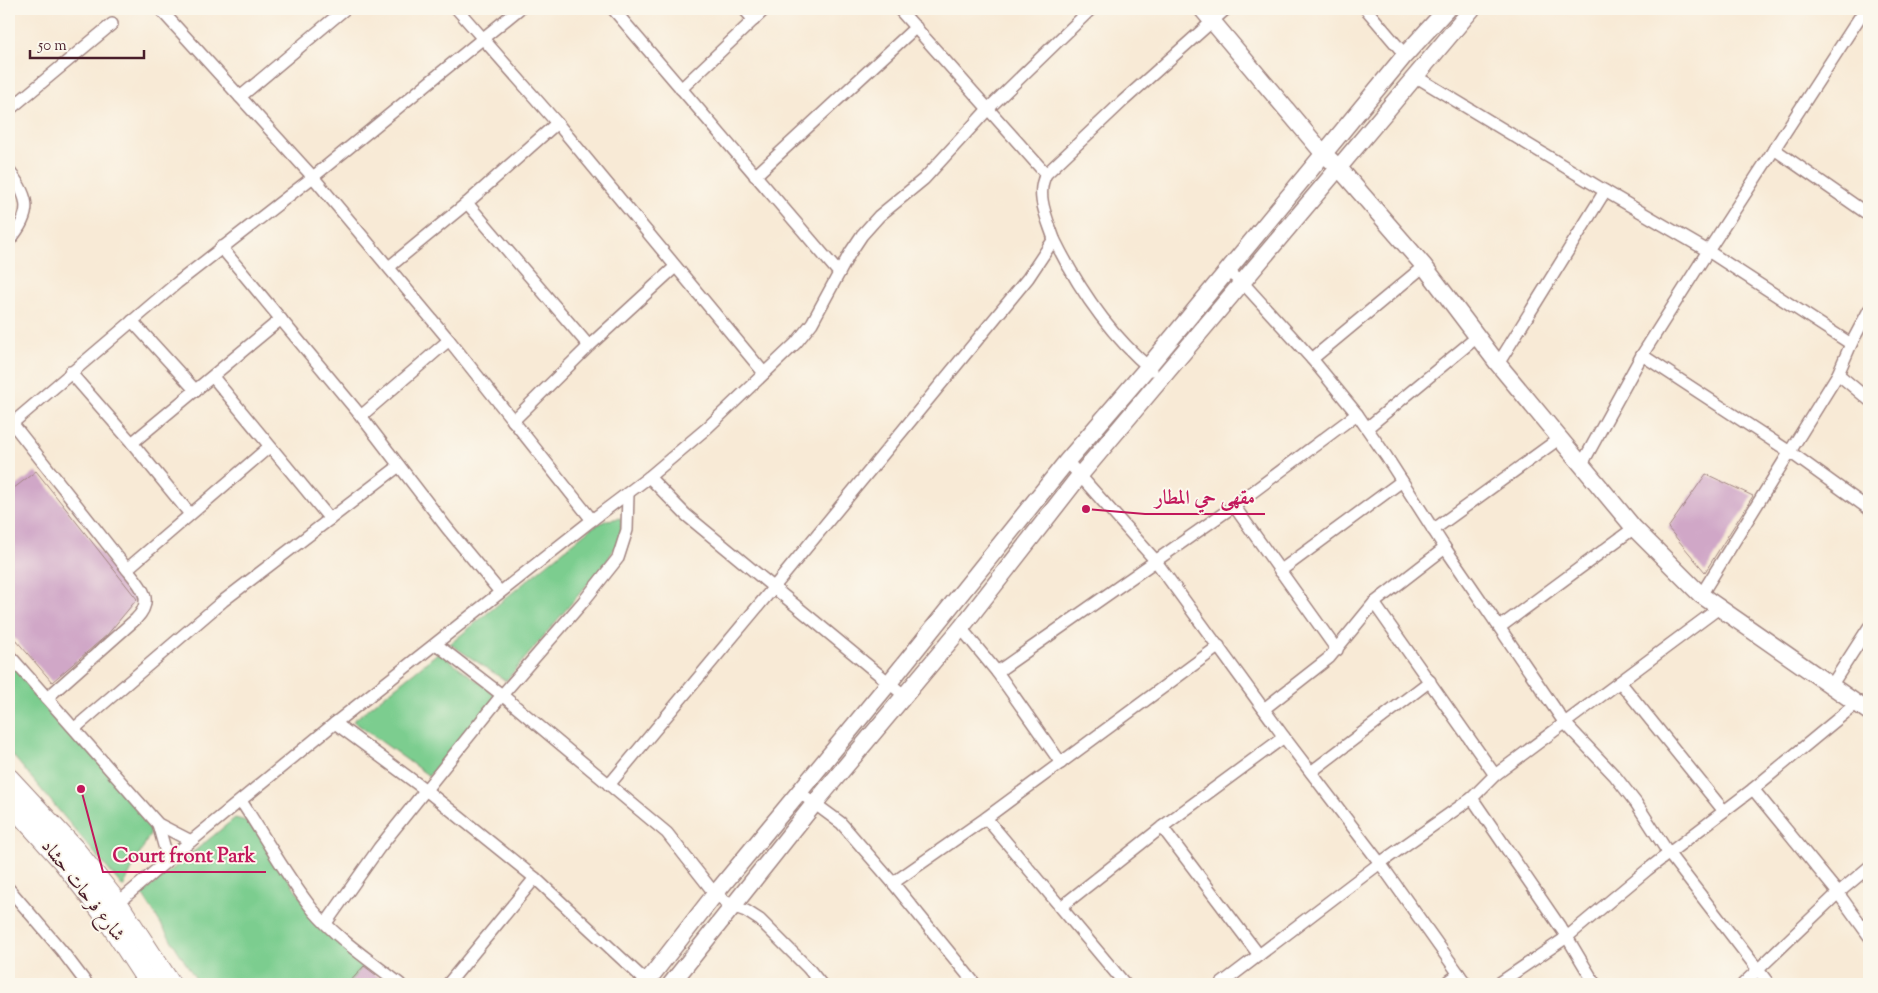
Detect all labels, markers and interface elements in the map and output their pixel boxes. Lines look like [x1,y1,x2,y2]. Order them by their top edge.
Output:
scale bar [30,28,144,60]
text: 50 m [37,36,67,57]
callout: مقهى حي المطار [1145,479,1265,514]
text: مقهى حي المطار [1153,485,1255,514]
street label: شارع فرحات حشاد [34,834,130,948]
callout: Court front Park [103,837,266,872]
text: Court front Park [113,843,256,872]

